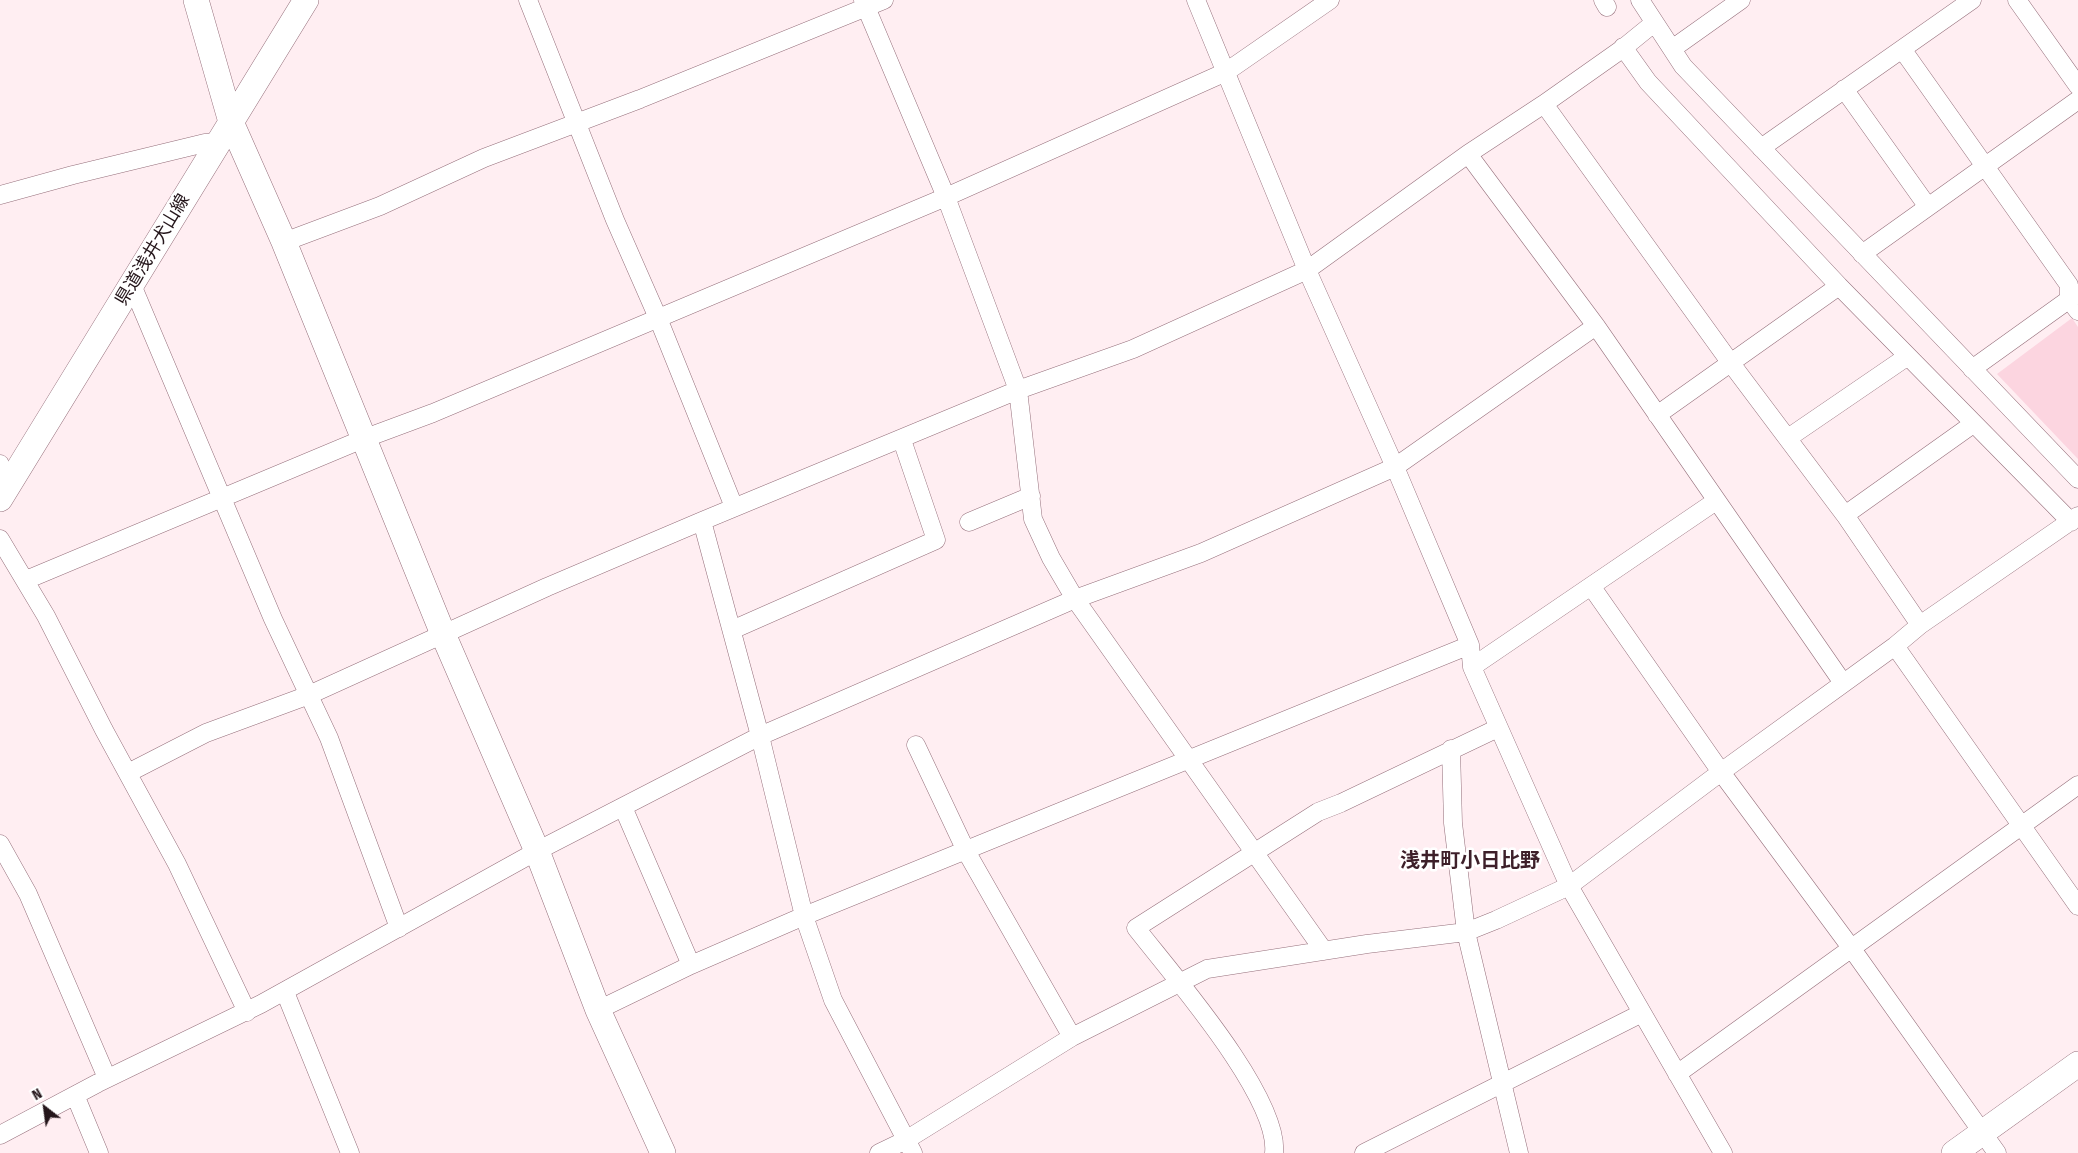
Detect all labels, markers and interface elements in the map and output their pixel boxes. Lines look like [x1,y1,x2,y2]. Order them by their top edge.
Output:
street label: 県道浅井犬山線 [111,190,195,310]
district label: 浅井町小日比野 [1400,849,1540,873]
north arrow [20,1083,70,1133]
text: N [29,1085,45,1104]

